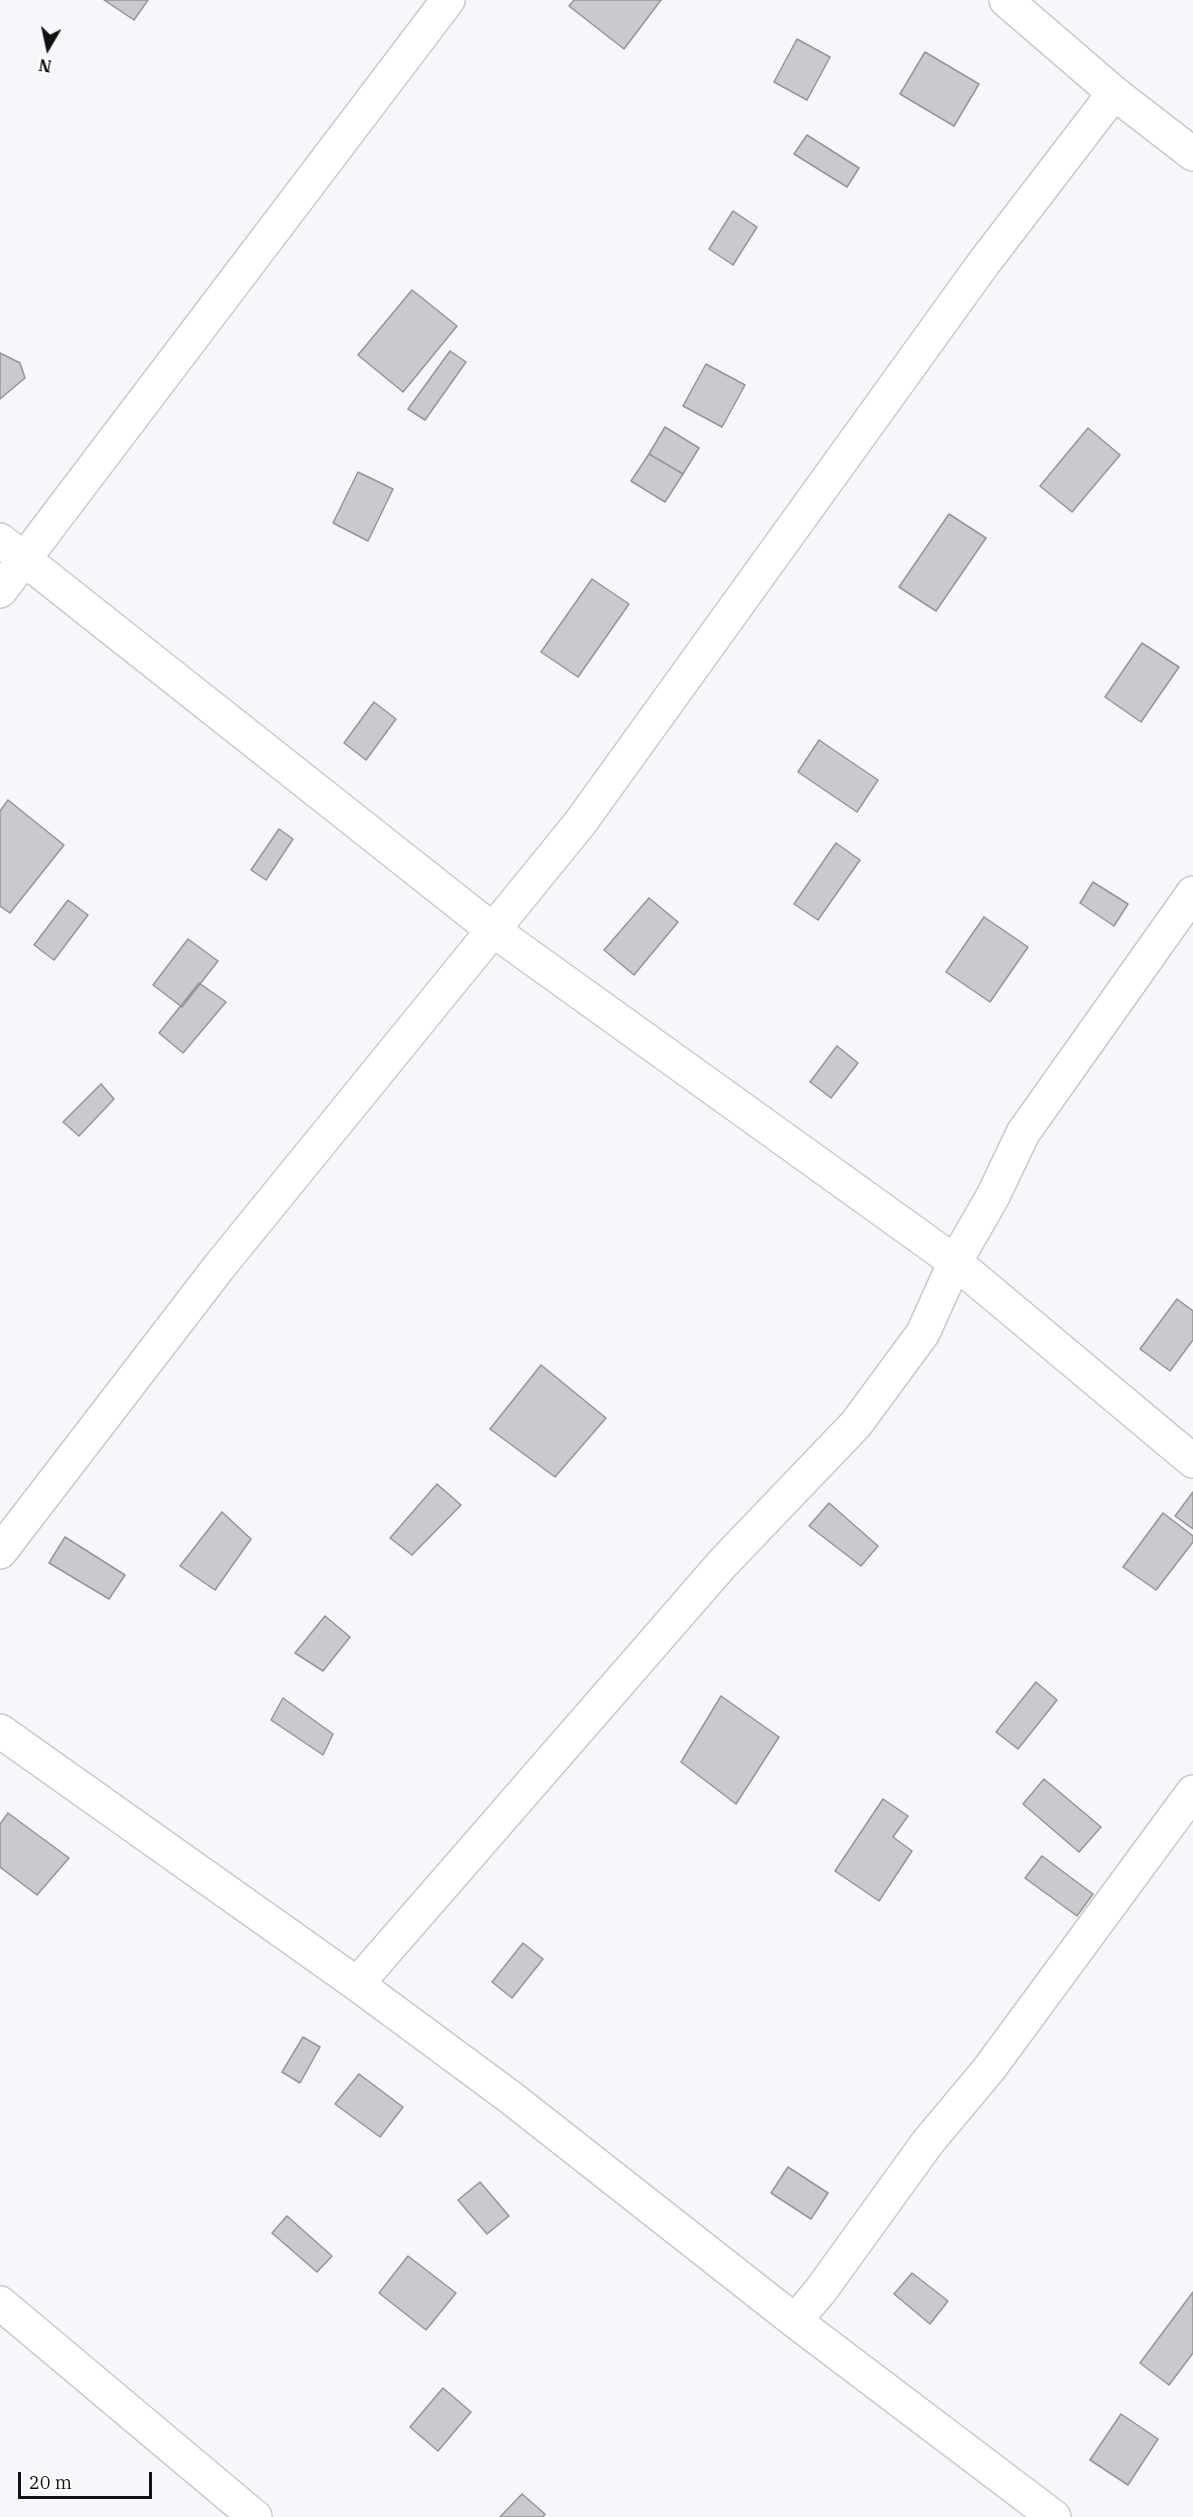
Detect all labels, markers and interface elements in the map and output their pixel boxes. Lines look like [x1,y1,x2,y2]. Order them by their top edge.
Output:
north arrow [18,18,78,78]
text: N [37,55,53,77]
scale bar [21,2460,154,2498]
text: 20 m [29,2471,72,2494]

